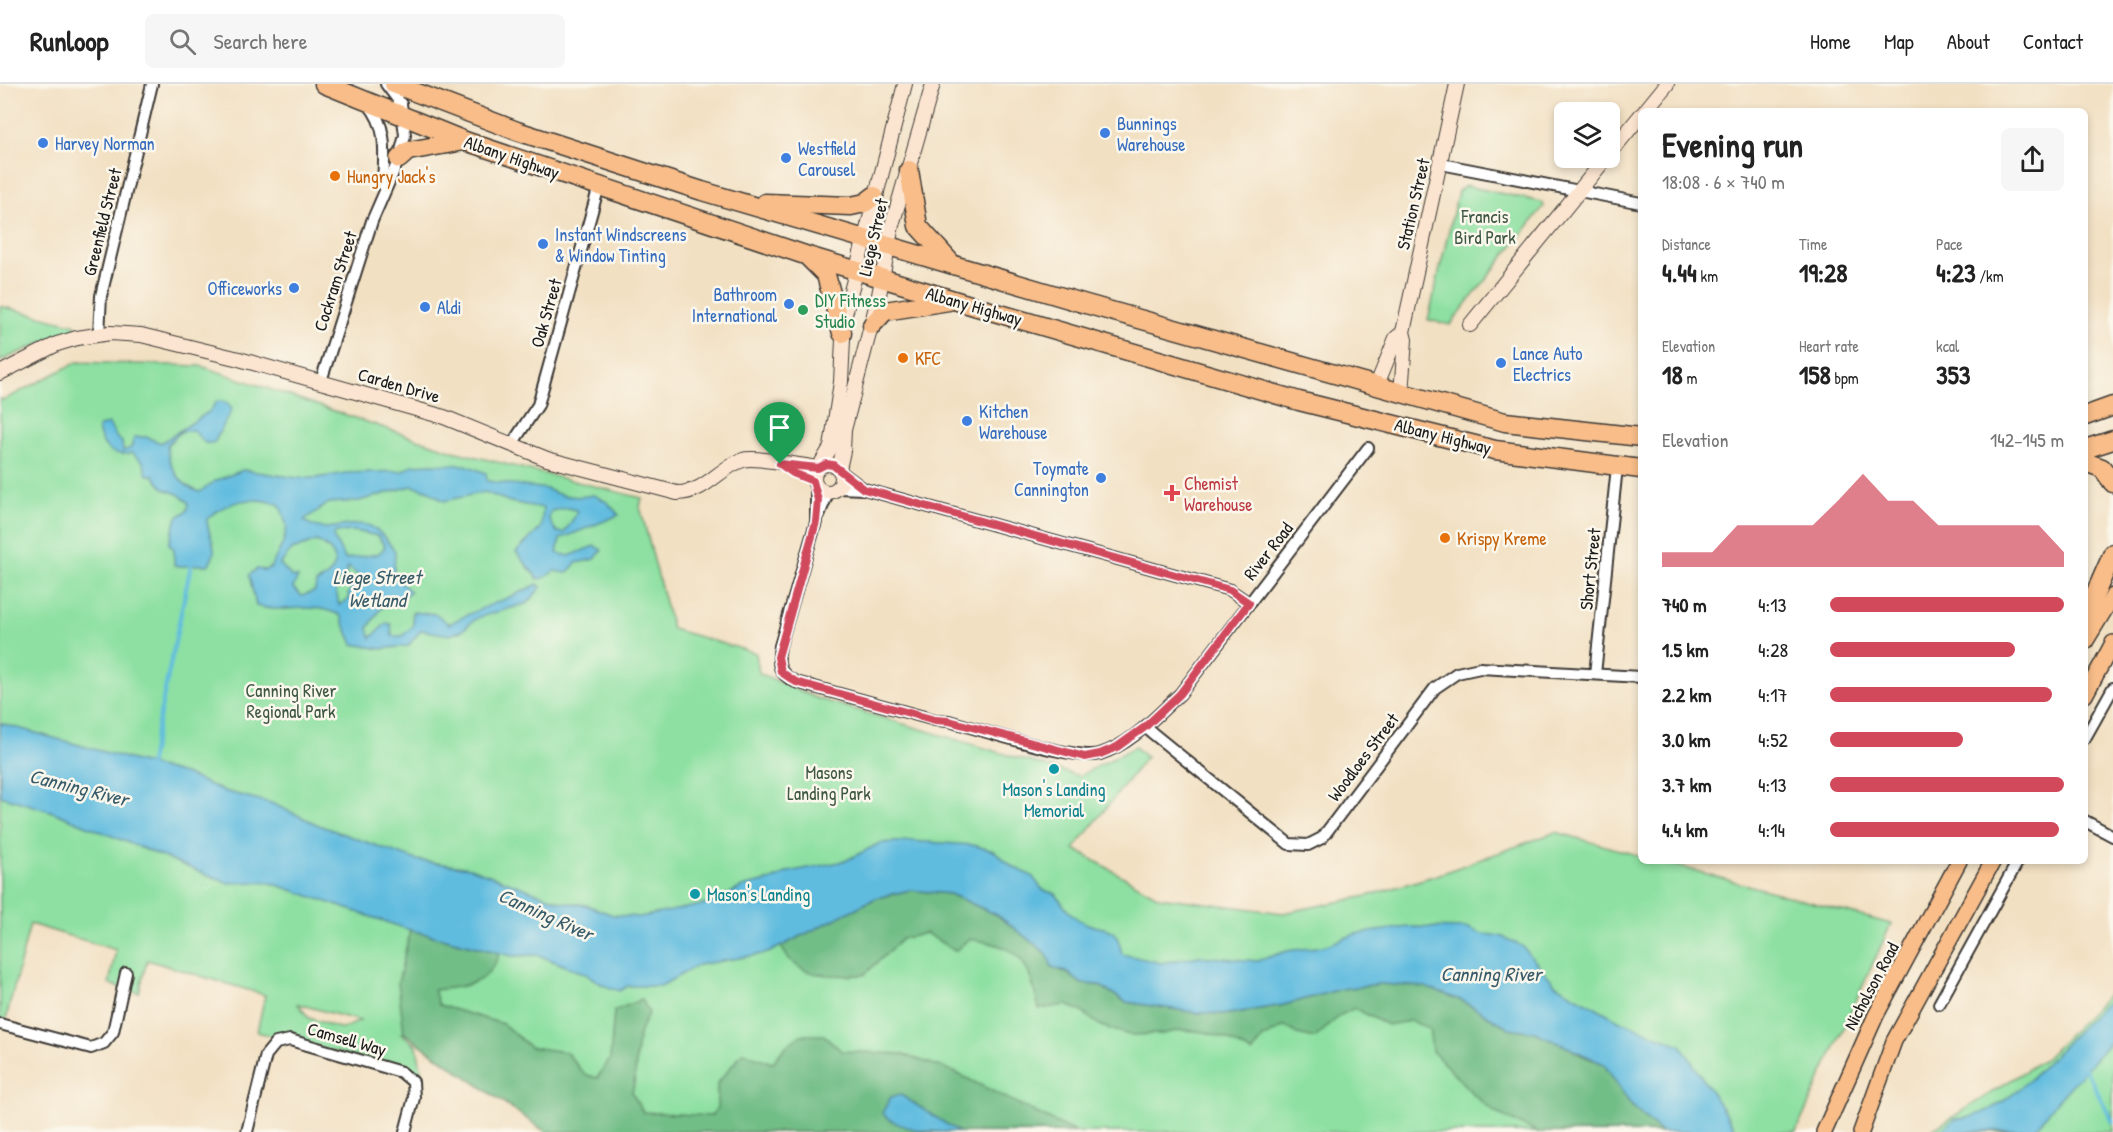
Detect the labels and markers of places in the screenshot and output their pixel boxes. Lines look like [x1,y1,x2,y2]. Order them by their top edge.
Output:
place label: Bunnings Warehouse [1117,111,1185,157]
marker: Bunnings Warehouse [1098,126,1112,140]
place label: Harvey Norman [55,131,155,156]
marker: Harvey Norman [36,136,50,150]
place label: Westfield Carousel [798,136,856,182]
marker: Westfield Carousel [779,151,793,165]
place label: Hungry Jack's [347,164,436,189]
marker: Hungry Jack's [328,169,342,183]
place label: Instant Windscreens & Window Tinting [555,222,687,268]
marker: Instant Windscreens & Window Tinting [536,237,550,251]
place label: Officeworks [207,276,282,301]
marker: Officeworks [287,281,301,295]
place label: Bathroom International [692,282,777,328]
place label: DIY Fitness Studio [815,288,886,334]
place label: Aldi [437,295,462,320]
marker: Bathroom International [782,297,796,311]
marker: Aldi [418,300,432,314]
marker: DIY Fitness Studio [796,303,810,317]
place label: Lance Auto Electrics [1513,341,1583,387]
place label: KFC [915,346,941,371]
marker: KFC [896,351,910,365]
marker: Lance Auto Electrics [1494,356,1508,370]
place label: Kitchen Warehouse [979,399,1047,445]
pin [754,402,805,464]
marker: Kitchen Warehouse [960,414,974,428]
place label: Toymate Cannington [1014,456,1089,502]
marker: Toymate Cannington [1094,471,1108,485]
place label: Chemist Warehouse [1184,471,1252,517]
marker: Chemist Warehouse [1165,486,1179,500]
place label: Krispy Kreme [1457,526,1547,551]
marker: Krispy Kreme [1438,531,1452,545]
marker: Mason's Landing Memorial [1047,762,1061,776]
place label: Mason's Landing Memorial [1002,777,1106,823]
place label: Mason's Landing [707,882,810,907]
marker: Mason's Landing [688,887,702,901]

